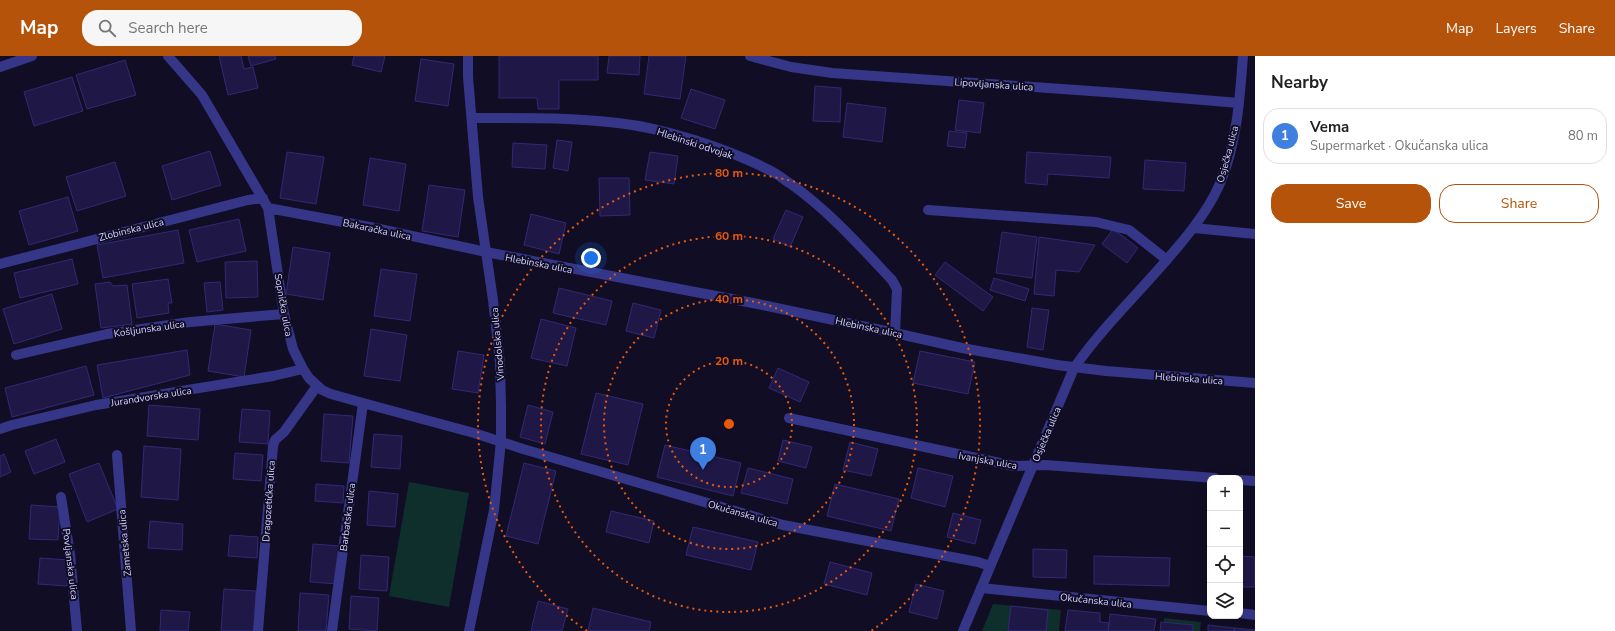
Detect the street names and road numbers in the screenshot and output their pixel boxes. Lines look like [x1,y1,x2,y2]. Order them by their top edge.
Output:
street label: Lipovljanska ulica [954,75,1034,95]
street label: Osječka ulica [1214,124,1242,184]
street label: Hlebinski odvojak [655,125,735,163]
street label: Zlobinska ulica [97,215,165,245]
street label: Bakaračka ulica [341,216,412,244]
street label: Hlebinska ulica [504,251,574,277]
street label: Sopnička ulica [271,273,295,338]
street label: Vinodolska ulica [488,307,508,382]
street label: Hlebinska ulica [834,314,904,342]
street label: Košljunska ulica [113,317,186,341]
street label: Hlebinska ulica [1154,370,1223,388]
street label: Jurandvorska ulica [109,384,193,410]
street label: Osječka ulica [1029,405,1065,464]
street label: Ivanjska ulica [957,449,1018,473]
street label: Dragozetićka ulica [259,460,279,542]
street label: Barbatska ulica [337,482,359,552]
street label: Okučanska ulica [706,497,779,531]
street label: Zametska ulica [115,509,135,577]
street label: Povljanska ulica [59,528,81,600]
street label: Okučanska ulica [1059,590,1133,612]

